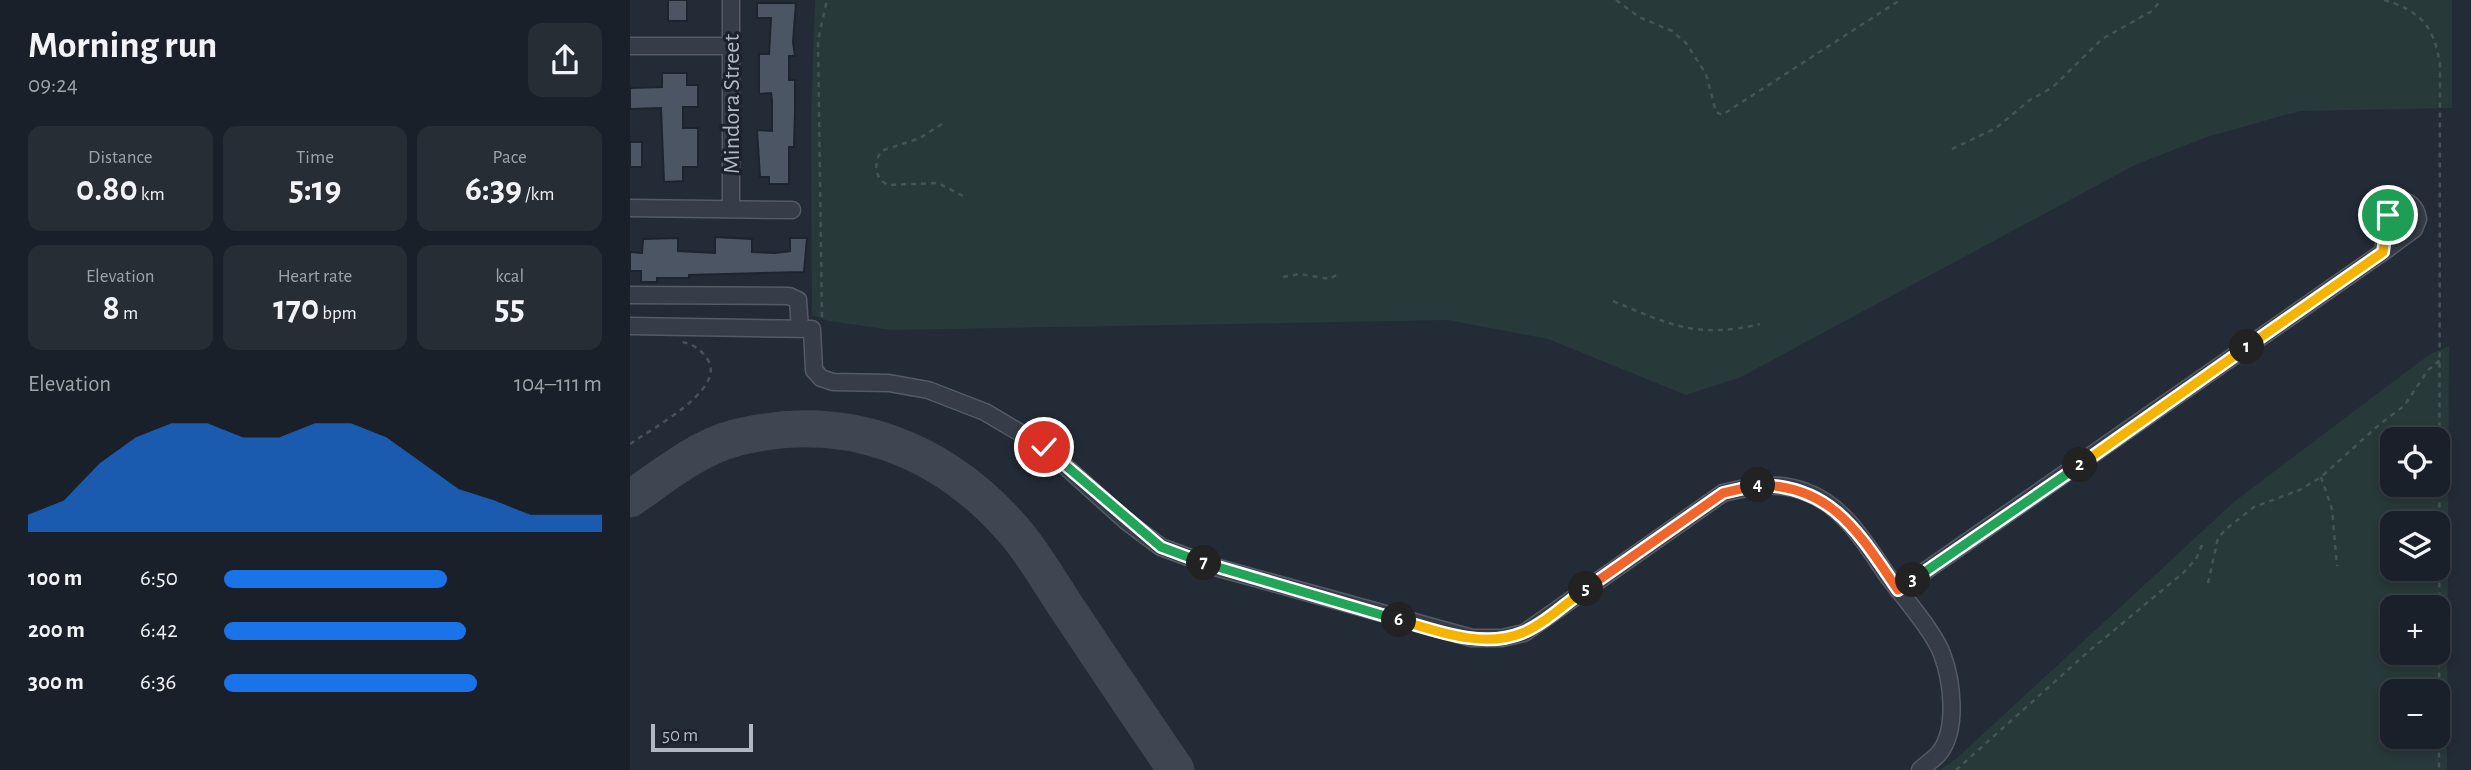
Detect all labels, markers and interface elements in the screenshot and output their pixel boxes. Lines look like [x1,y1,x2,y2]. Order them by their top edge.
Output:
button: share [528,23,602,97]
text: Morning run [28,27,217,65]
street label: Mindora Street [720,34,744,174]
text: 09:24 [28,74,78,97]
text: Distance [88,148,153,167]
text: Time [296,148,334,167]
text: Pace [493,148,527,167]
text: 0.80 [76,172,138,207]
text: 5:19 [289,172,341,207]
text: 6:39 [465,172,522,207]
text: km [138,185,165,204]
text: /km [522,185,554,204]
pin [2358,185,2418,245]
icon: arrive [2369,196,2407,234]
text: Elevation [86,267,155,286]
text: Heart rate [278,267,352,286]
text: kcal [495,267,524,286]
text: 8 [103,291,120,326]
text: 170 [273,291,319,326]
text: 55 [495,291,525,326]
text: m [120,304,138,323]
text: bpm [319,304,357,323]
pin: 1 [2230,330,2264,364]
text: 1 [2243,337,2250,356]
text: Elevation [28,373,111,396]
text: 104–111 m [514,373,602,396]
pin [1014,417,1074,477]
map controls [2380,427,2450,749]
button: locate [2380,427,2450,497]
icon: check [1025,428,1063,466]
pin: 2 [2062,448,2098,482]
text: 2 [2075,455,2084,474]
pin: 4 [1740,468,1776,503]
text: 4 [1753,475,1762,494]
button: layers [2380,511,2450,581]
pin: 7 [1186,546,1222,580]
text: 7 [1199,553,1208,572]
pin: 3 [1896,562,1930,598]
text: 100 m [28,567,82,590]
text: 6:50 [140,567,178,590]
text: 3 [1908,570,1917,589]
pin: 5 [1569,572,1604,606]
text: 5 [1581,579,1590,598]
button: + [2380,595,2450,665]
pin: 6 [1382,602,1416,638]
text: 6 [1394,610,1403,629]
text: 200 m [28,619,85,642]
text: 6:42 [140,619,178,642]
text: 300 m [28,671,84,694]
text: 6:36 [140,671,176,694]
button: − [2380,679,2450,749]
scale bar [651,721,752,753]
text: 50 m [662,726,698,745]

